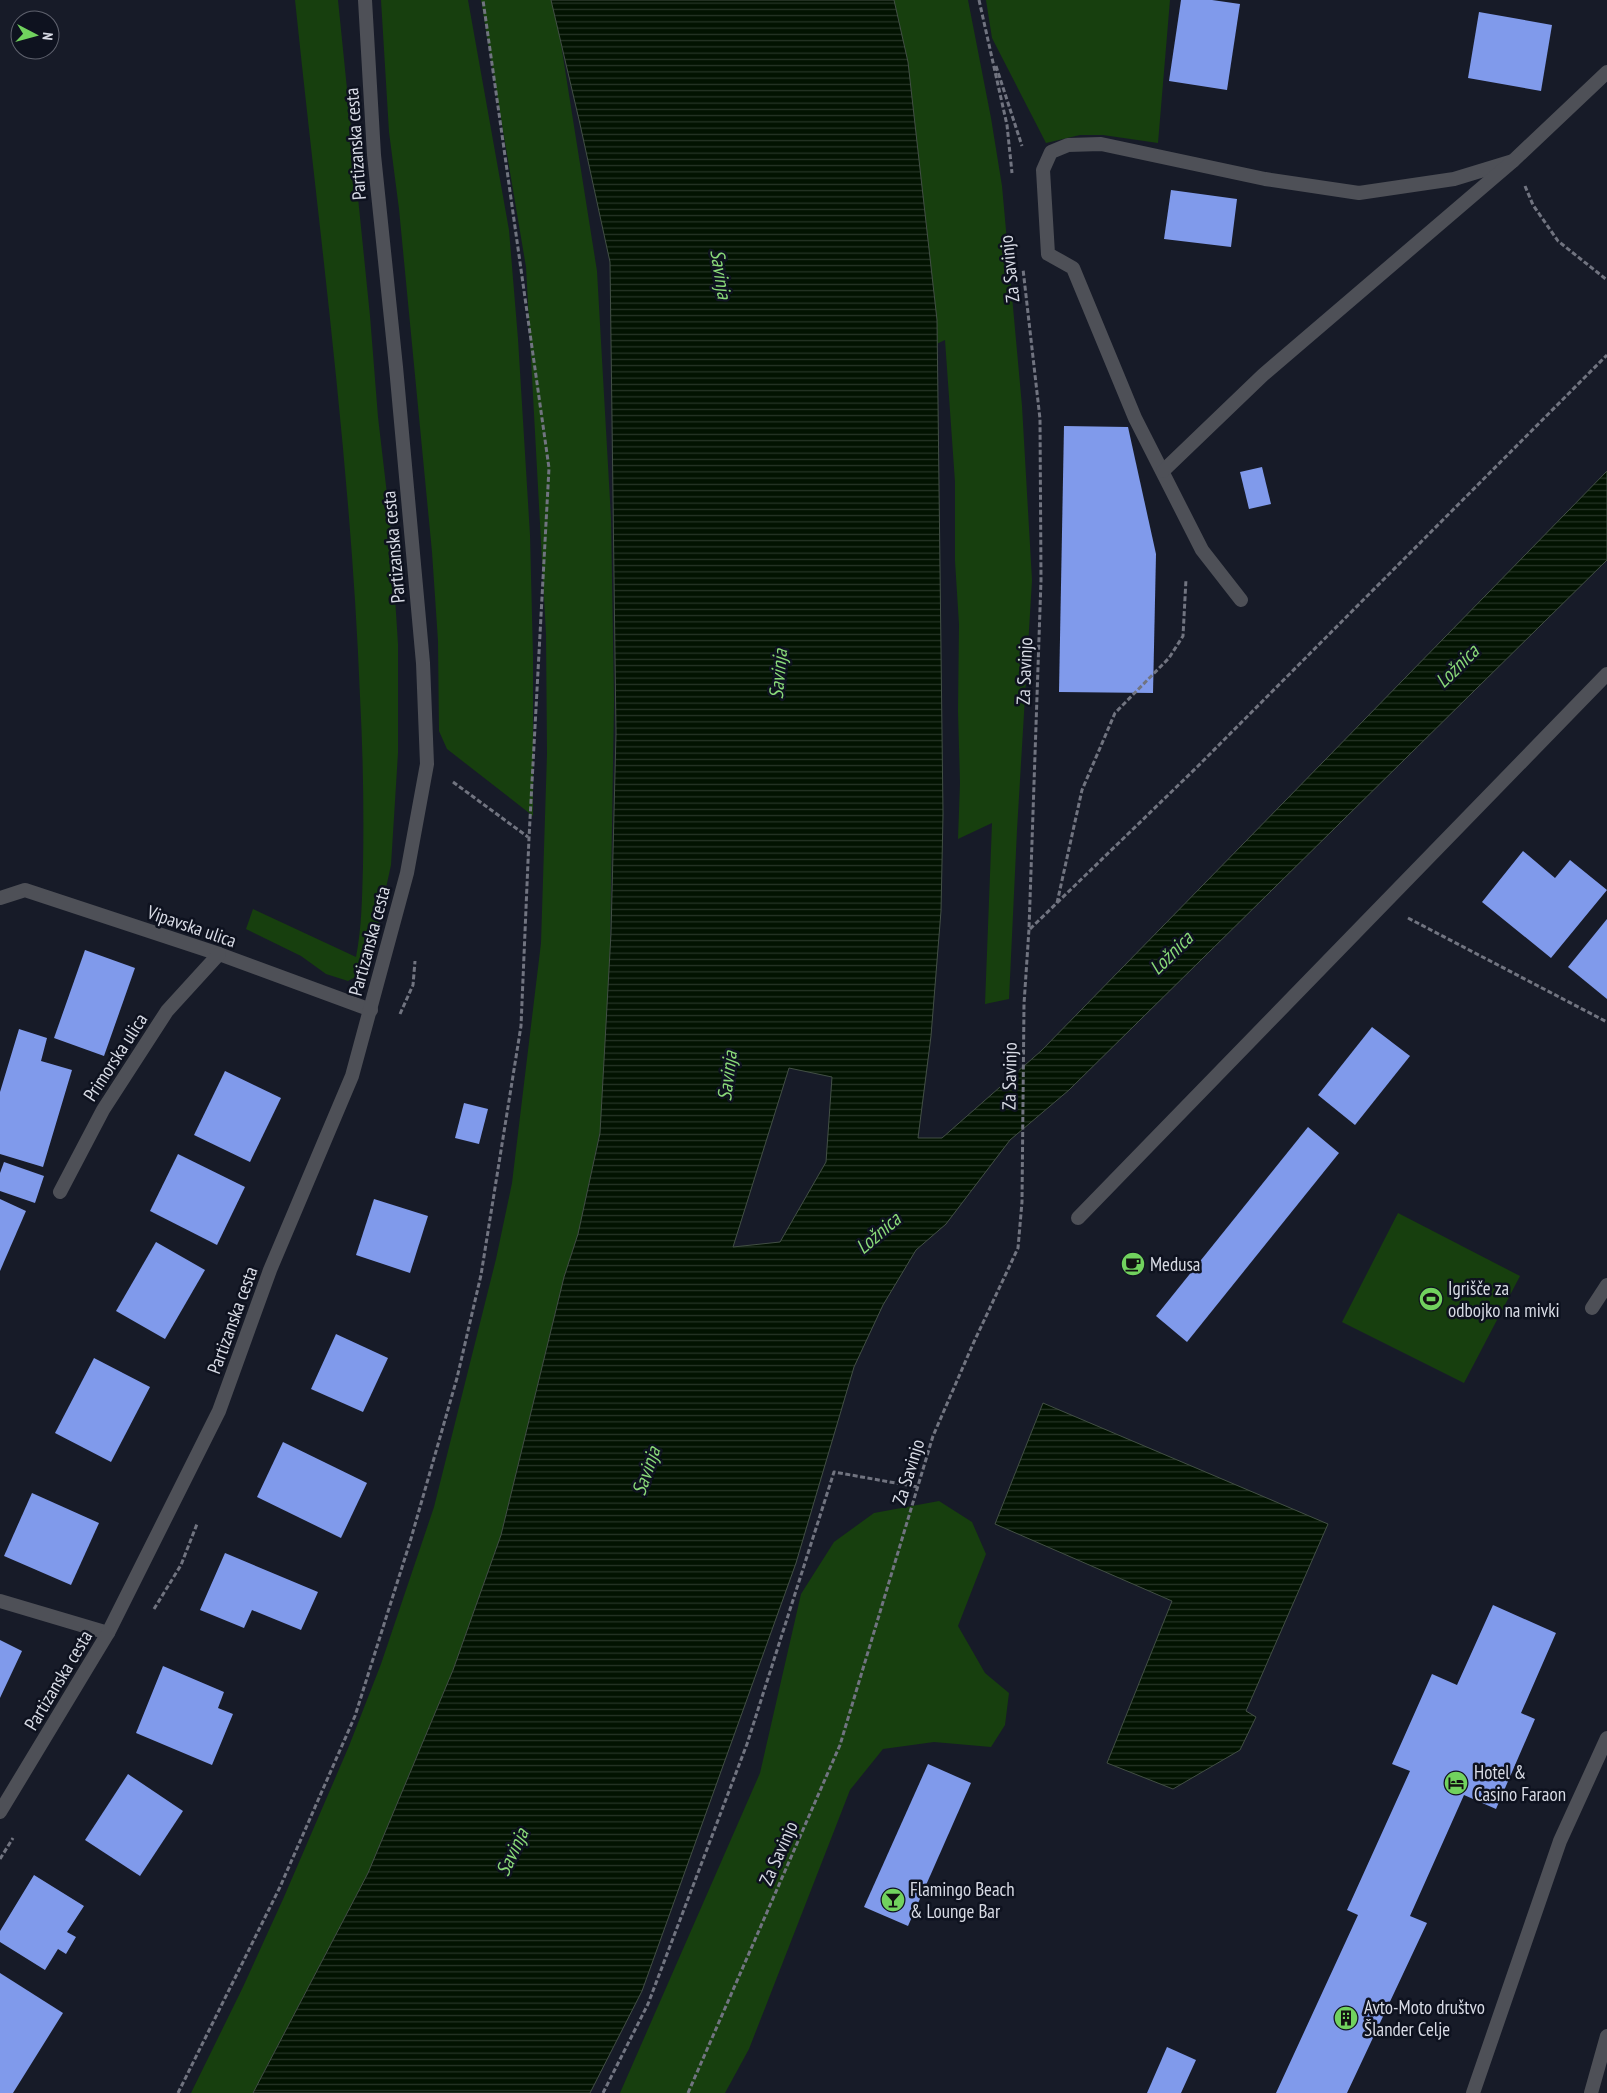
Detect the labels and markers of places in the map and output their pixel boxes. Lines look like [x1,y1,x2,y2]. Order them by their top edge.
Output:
cafe icon: Medusa [1120,1251,1146,1277]
place label: Medusa [1150,1252,1200,1276]
place label: Igrišče za odbojko na mivki [1448,1276,1560,1322]
sports icon: Igrišče za odbojko na mivki [1418,1286,1444,1312]
place label: Hotel & Casino Faraon [1474,1760,1566,1806]
hotel icon: Hotel & Casino Faraon [1443,1770,1469,1796]
place label: Flamingo Beach & Lounge Bar [910,1877,1015,1923]
bar icon: Flamingo Beach & Lounge Bar [880,1887,906,1913]
place label: Avto-Moto društvo Šlander Celje [1364,1995,1485,2041]
building icon: Avto-Moto društvo Šlander Celje [1333,2005,1359,2031]

